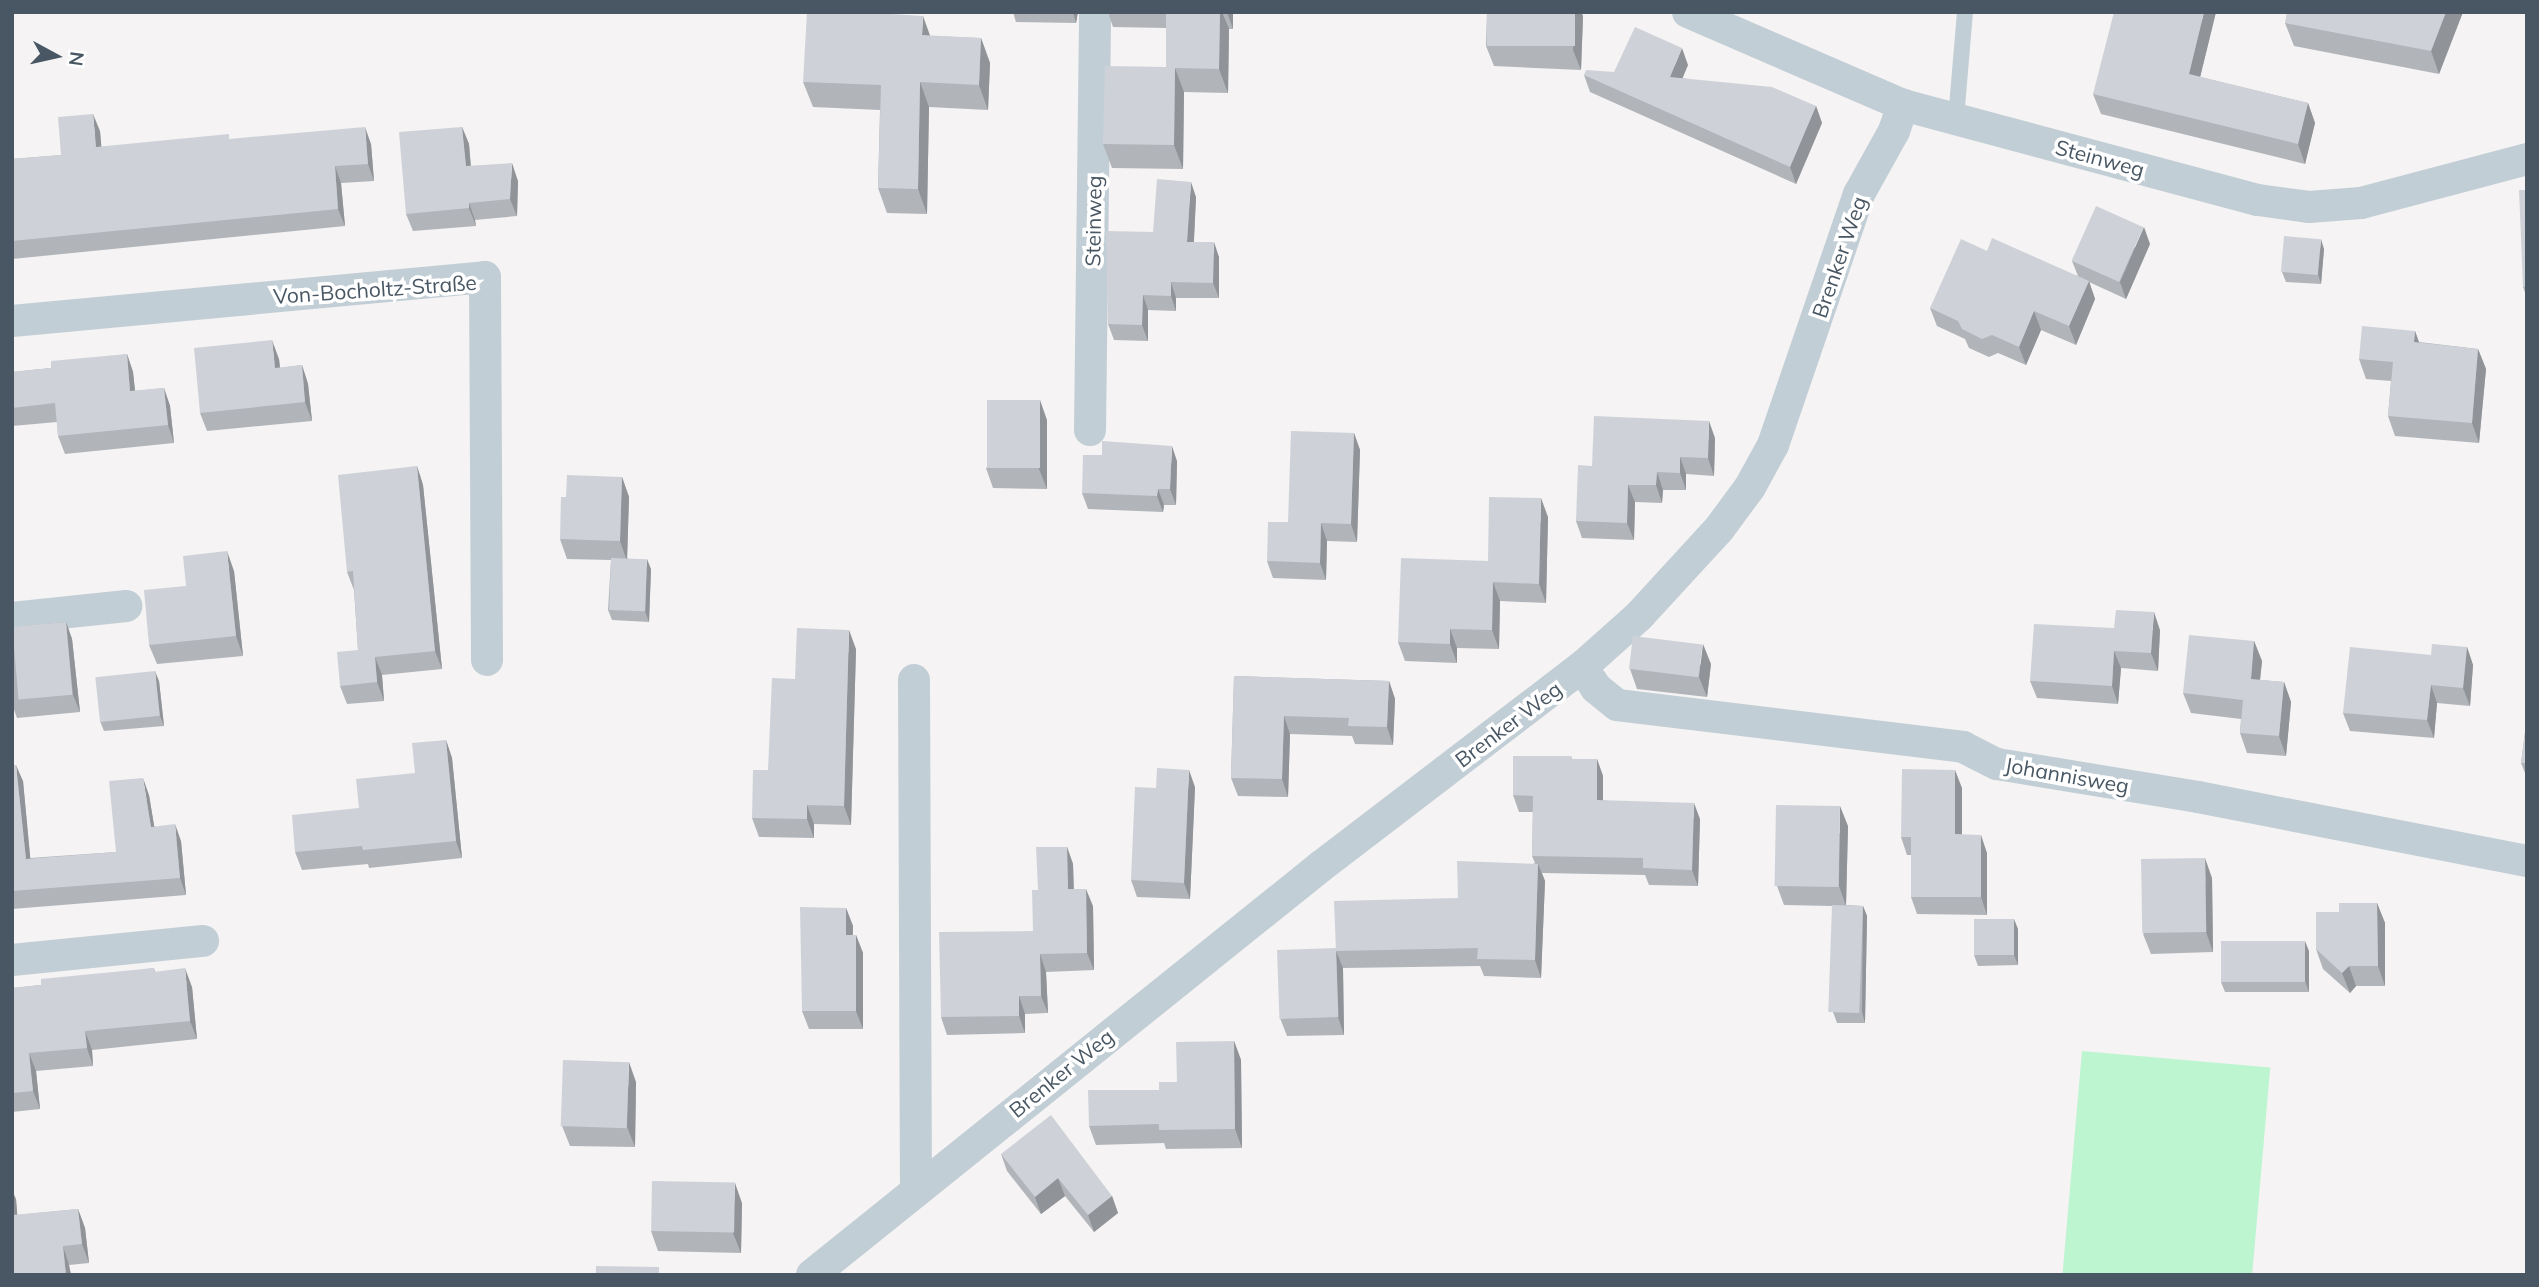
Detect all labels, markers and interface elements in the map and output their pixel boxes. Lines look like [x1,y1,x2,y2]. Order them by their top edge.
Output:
north arrow [21,21,91,91]
text: N [64,50,90,68]
street label: Steinweg [2053,134,2147,182]
street label: Steinweg [1080,175,1106,267]
street label: Brenker Weg [1806,193,1872,321]
street label: Von-Bocholtz-Straße [272,269,478,309]
street label: Brenker Weg [1450,676,1566,772]
street label: Johannisweg [2003,752,2131,798]
street label: Brenker Weg [1004,1023,1118,1123]

